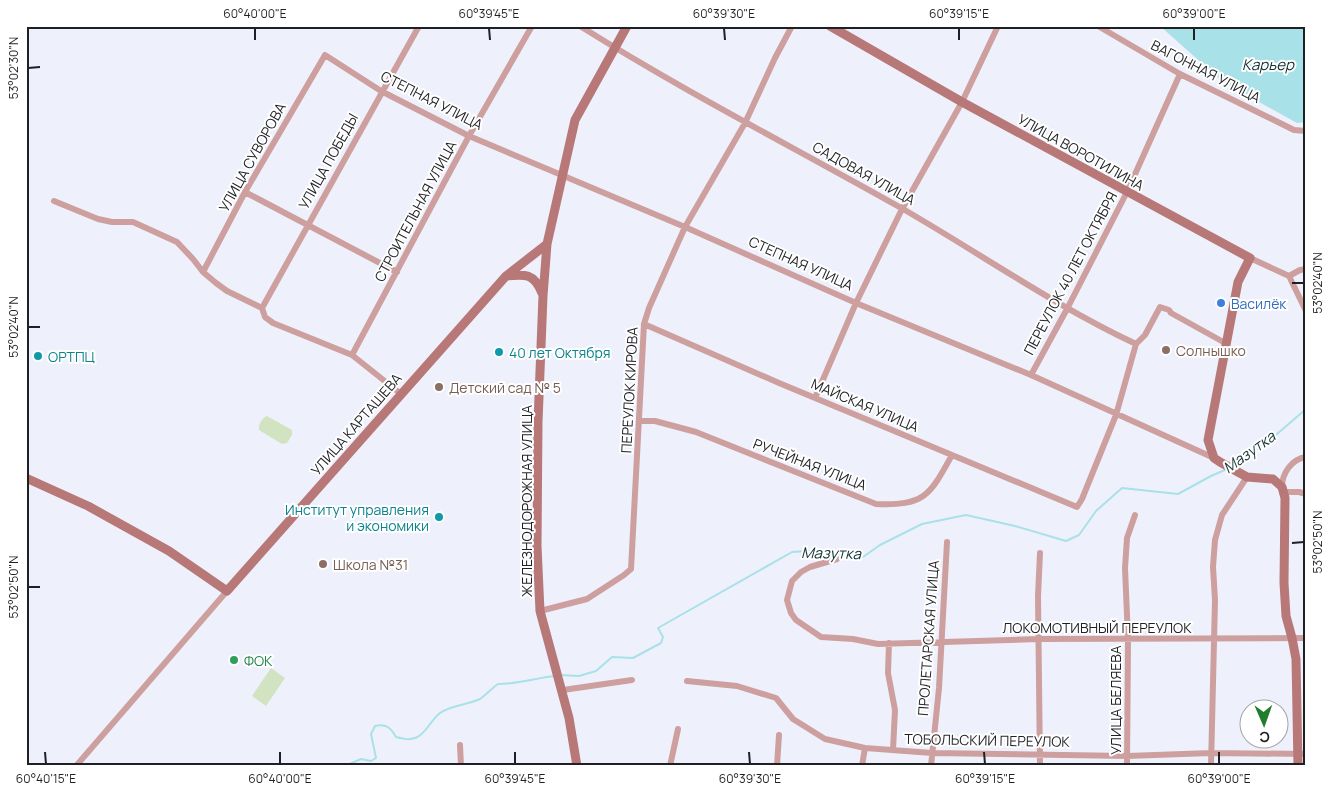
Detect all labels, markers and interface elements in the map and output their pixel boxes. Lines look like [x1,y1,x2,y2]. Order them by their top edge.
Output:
text: 60°40'00"E [223,5,287,22]
text: 60°39'45"E [459,5,520,22]
text: 60°39'30"E [693,5,755,22]
text: 60°39'15"E [929,5,989,22]
text: 60°39'00"E [1163,5,1226,22]
street label: ВАГОННАЯ УЛИЦА [1148,35,1264,107]
text: 53°02'30"N [5,37,22,99]
water label: Карьер [1242,54,1295,75]
street label: СТЕПНАЯ УЛИЦА [378,66,486,134]
street label: УЛИЦА СУВОРОВА [214,99,290,215]
street label: УЛИЦА ВОРОТИЛИНА [1014,109,1148,195]
street label: УЛИЦА ПОБЕДЫ [294,110,362,212]
street label: СТРОИТЕЛЬНАЯ УЛИЦА [370,137,460,285]
street label: САДОВАЯ УЛИЦА [809,137,919,209]
street label: ПЕРЕУЛОК 40 ЛЕТ ОКТЯБРЯ [1019,188,1121,358]
street label: СТЕПНАЯ УЛИЦА [746,232,856,295]
text: 53°02'40"N [1309,252,1326,314]
place label: Василёк [1231,294,1287,313]
text: 53°02'40"N [5,296,22,358]
marker: Василёк [1215,297,1227,309]
street label: ПЕРЕУЛОК КИРОВА [616,326,642,454]
place label: Солнышко [1176,341,1246,360]
place label: 40 лет Октября [509,343,610,362]
marker: Солнышко [1160,344,1172,356]
marker: 40 лет Октября [493,346,505,358]
place label: ОРТПЦ [48,347,95,366]
marker: ОРТПЦ [32,350,44,362]
street label: УЛИЦА КАРТАШЕВА [306,369,406,479]
street label: МАЙСКАЯ УЛИЦА [808,374,922,436]
place label: Детский сад № 5 [449,378,561,397]
marker: Детский сад № 5 [433,381,445,393]
street label: ЖЕЛЕЗНОДОРОЖНАЯ УЛИЦА [517,405,536,597]
water label: Мазутка [1219,426,1280,478]
street label: РУЧЕЙНАЯ УЛИЦА [751,434,869,494]
place label: Институт управления и экономики [285,500,429,535]
marker: Институт управления и экономики [433,511,445,523]
text: 53°02'50"N [1309,511,1326,573]
water label: Мазутка [801,542,862,564]
place label: Школа №31 [333,555,408,574]
text: 53°02'50"N [5,556,22,618]
marker: Школа №31 [317,558,329,570]
street label: ПРОЛЕТАРСКАЯ УЛИЦА [913,559,943,716]
street label: ЛОКОМОТИВНЫЙ ПЕРЕУЛОК [1002,618,1192,637]
street label: УЛИЦА БЕЛЯЕВА [1106,645,1125,755]
place label: ФОК [244,651,273,670]
marker: ФОК [228,654,240,666]
north arrow [1240,700,1290,750]
text: С [1259,728,1270,747]
street label: ТОБОЛЬСКИЙ ПЕРЕУЛОК [904,729,1071,751]
text: 60°40'15"E [16,770,76,787]
text: 60°40'00"E [248,770,312,787]
text: 60°39'45"E [485,770,546,787]
text: 60°39'30"E [719,770,781,787]
text: 60°39'15"E [955,770,1015,787]
text: 60°39'00"E [1188,770,1251,787]

